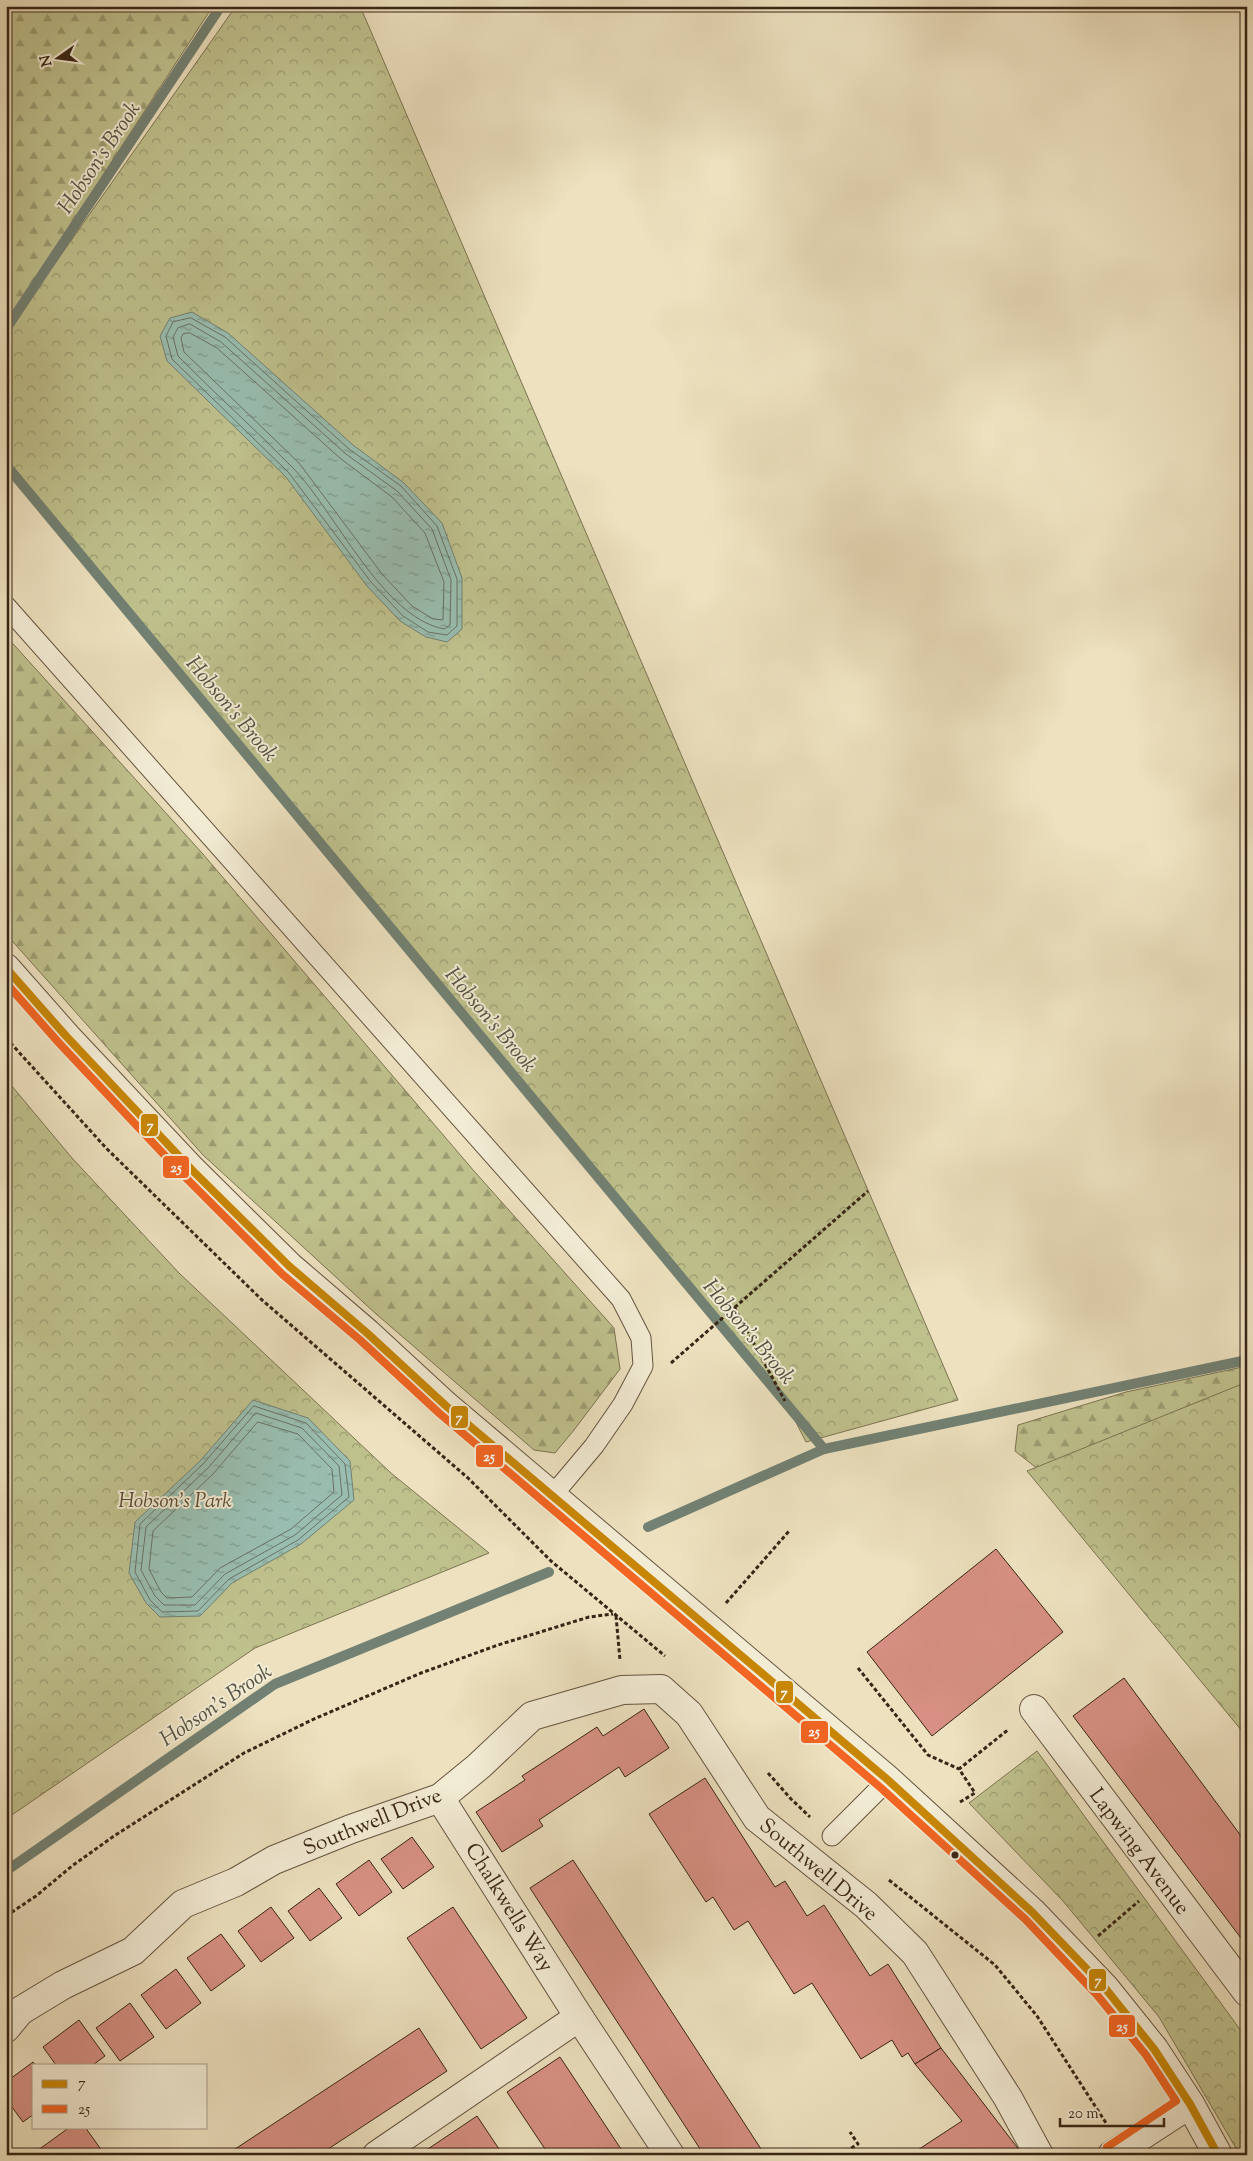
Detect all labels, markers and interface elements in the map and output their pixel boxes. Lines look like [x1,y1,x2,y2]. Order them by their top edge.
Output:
north arrow [32,32,82,82]
text: N [36,53,58,69]
water label: Hobson's Brook [51,96,150,221]
water label: Hobson's Brook [177,650,285,770]
water label: Hobson's Brook [436,961,544,1081]
line badge: 7 [140,1113,159,1137]
text: 7 [146,1117,154,1137]
line badge: 25 [162,1155,190,1179]
text: 25 [170,1159,182,1179]
water label: Hobson's Brook [694,1273,802,1393]
line badge: 7 [450,1405,469,1429]
text: 7 [455,1409,463,1429]
line badge: 25 [475,1444,504,1468]
text: 25 [483,1448,495,1468]
park label: Hobson's Park [118,1487,232,1517]
water label: Hobson's Brook [154,1657,279,1756]
line badge: 7 [775,1680,794,1704]
text: 7 [780,1684,788,1704]
line badge: 25 [800,1720,829,1744]
text: 25 [808,1723,820,1743]
street label: Southwell Drive [299,1781,446,1864]
street label: Lapwing Avenue [1081,1783,1196,1922]
street label: Southwell Drive [752,1812,884,1929]
street label: Chalkwells Way [457,1838,560,1979]
unlabelled marker [950,1850,960,1860]
line badge: 7 [1088,1968,1107,1992]
text: 7 [1094,1972,1102,1992]
line badge: 25 [1108,2014,1136,2038]
text: 25 [1116,2018,1128,2038]
legend [32,2064,208,2128]
text: 7 [78,2074,86,2095]
scale bar [1060,2096,1164,2128]
text: 25 [78,2100,90,2121]
text: 20 m [1068,2104,1099,2125]

